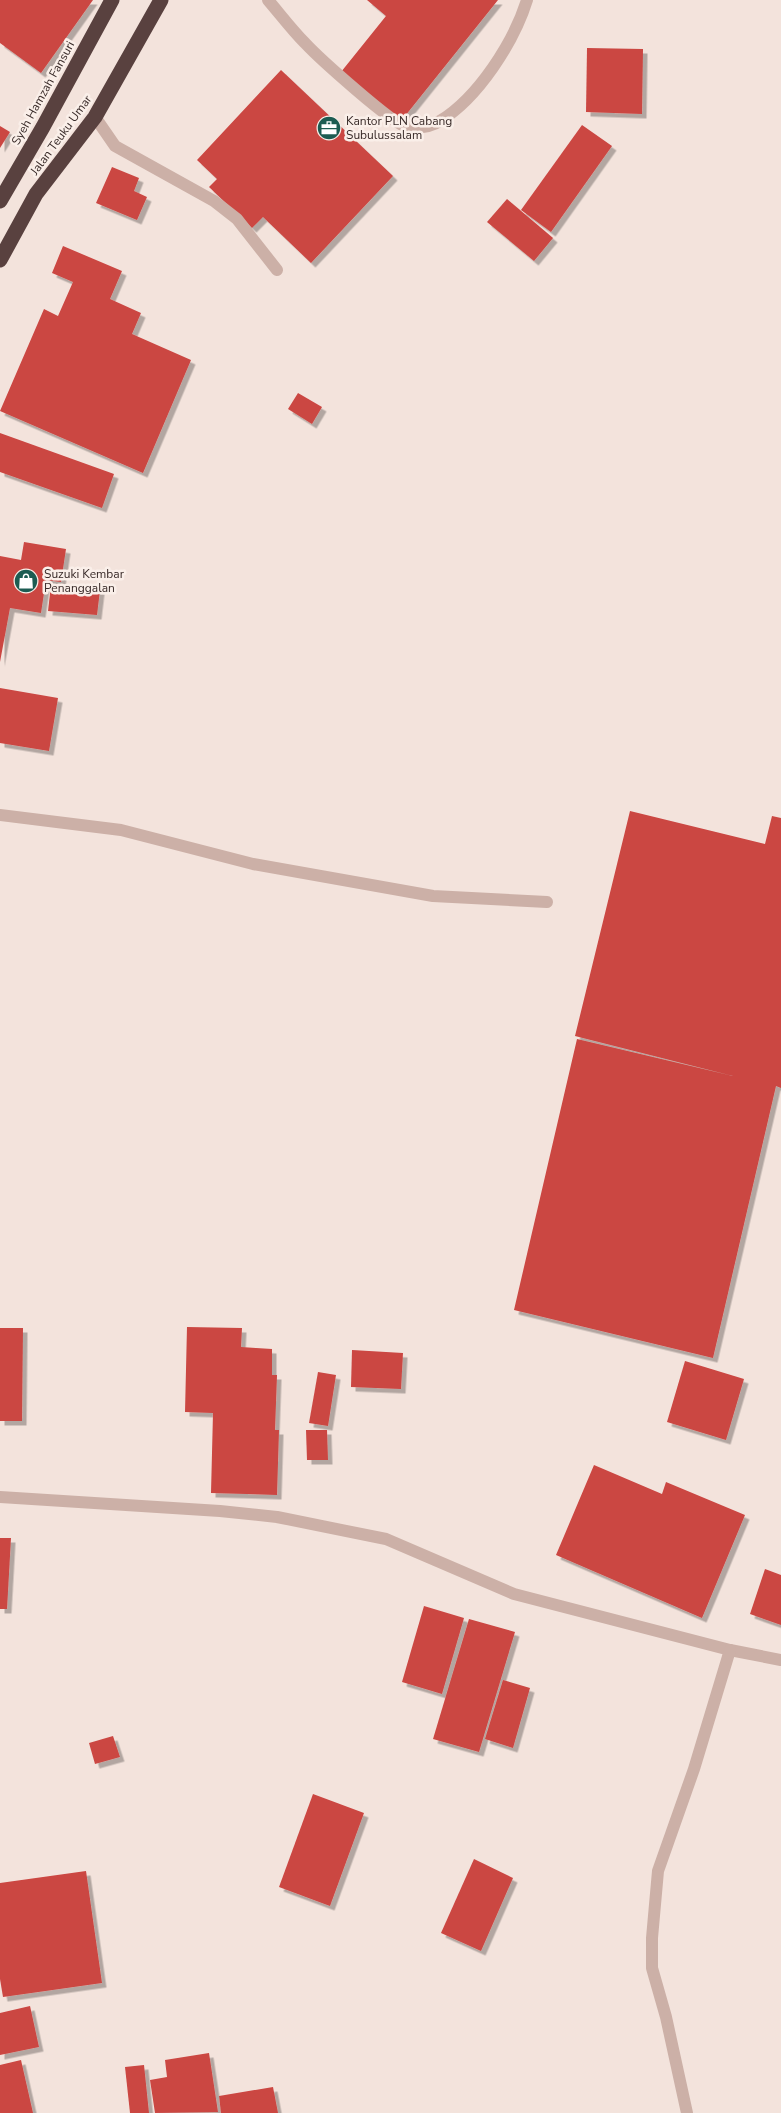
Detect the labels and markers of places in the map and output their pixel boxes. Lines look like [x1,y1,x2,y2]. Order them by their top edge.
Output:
place label: Kantor PLN Cabang Subulussalam [346,113,452,143]
office icon: Kantor PLN Cabang Subulussalam [316,115,342,141]
place label: Suzuki Kembar Penanggalan [44,566,125,596]
shop icon: Suzuki Kembar Penanggalan [13,568,39,594]

